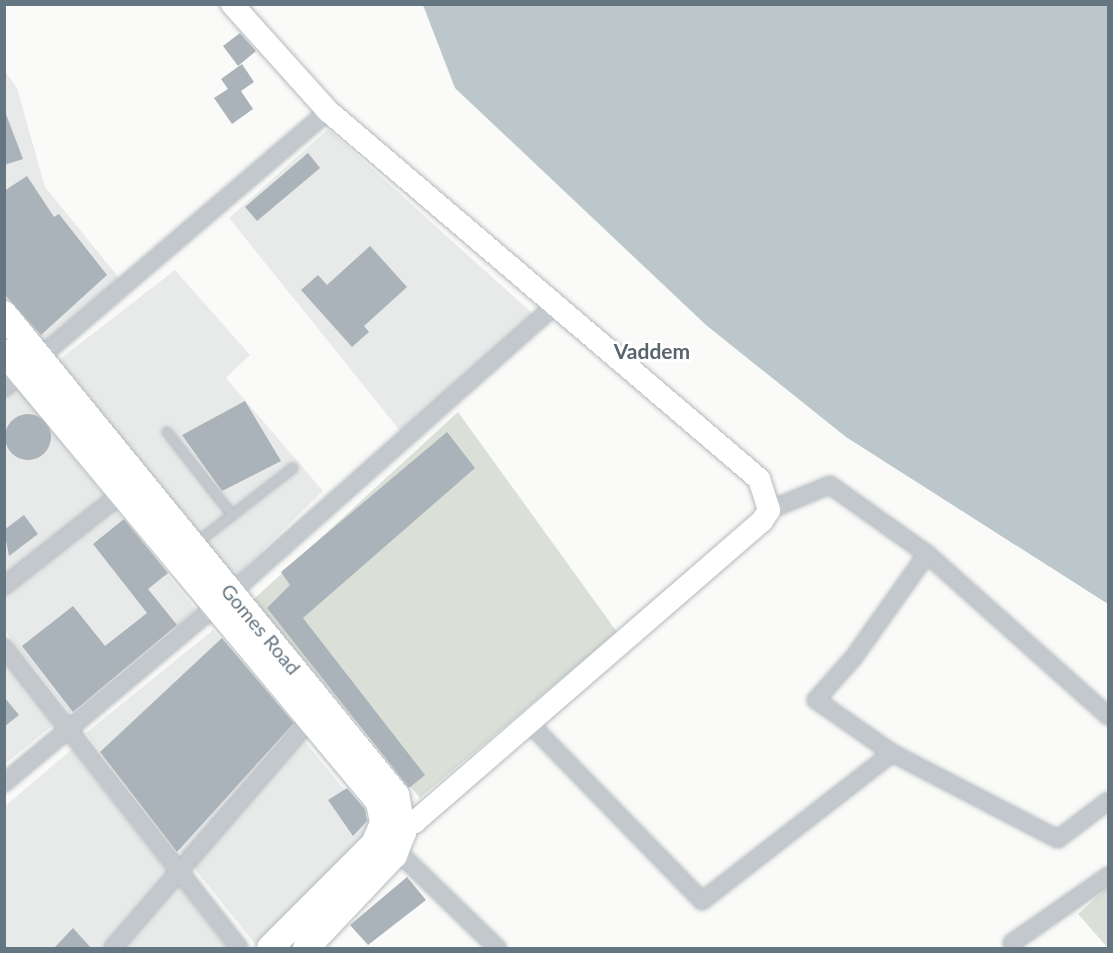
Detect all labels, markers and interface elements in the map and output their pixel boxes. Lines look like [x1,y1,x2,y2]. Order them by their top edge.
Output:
district label: Vaddem [614,338,690,364]
street label: Gomes Road [216,579,306,679]

